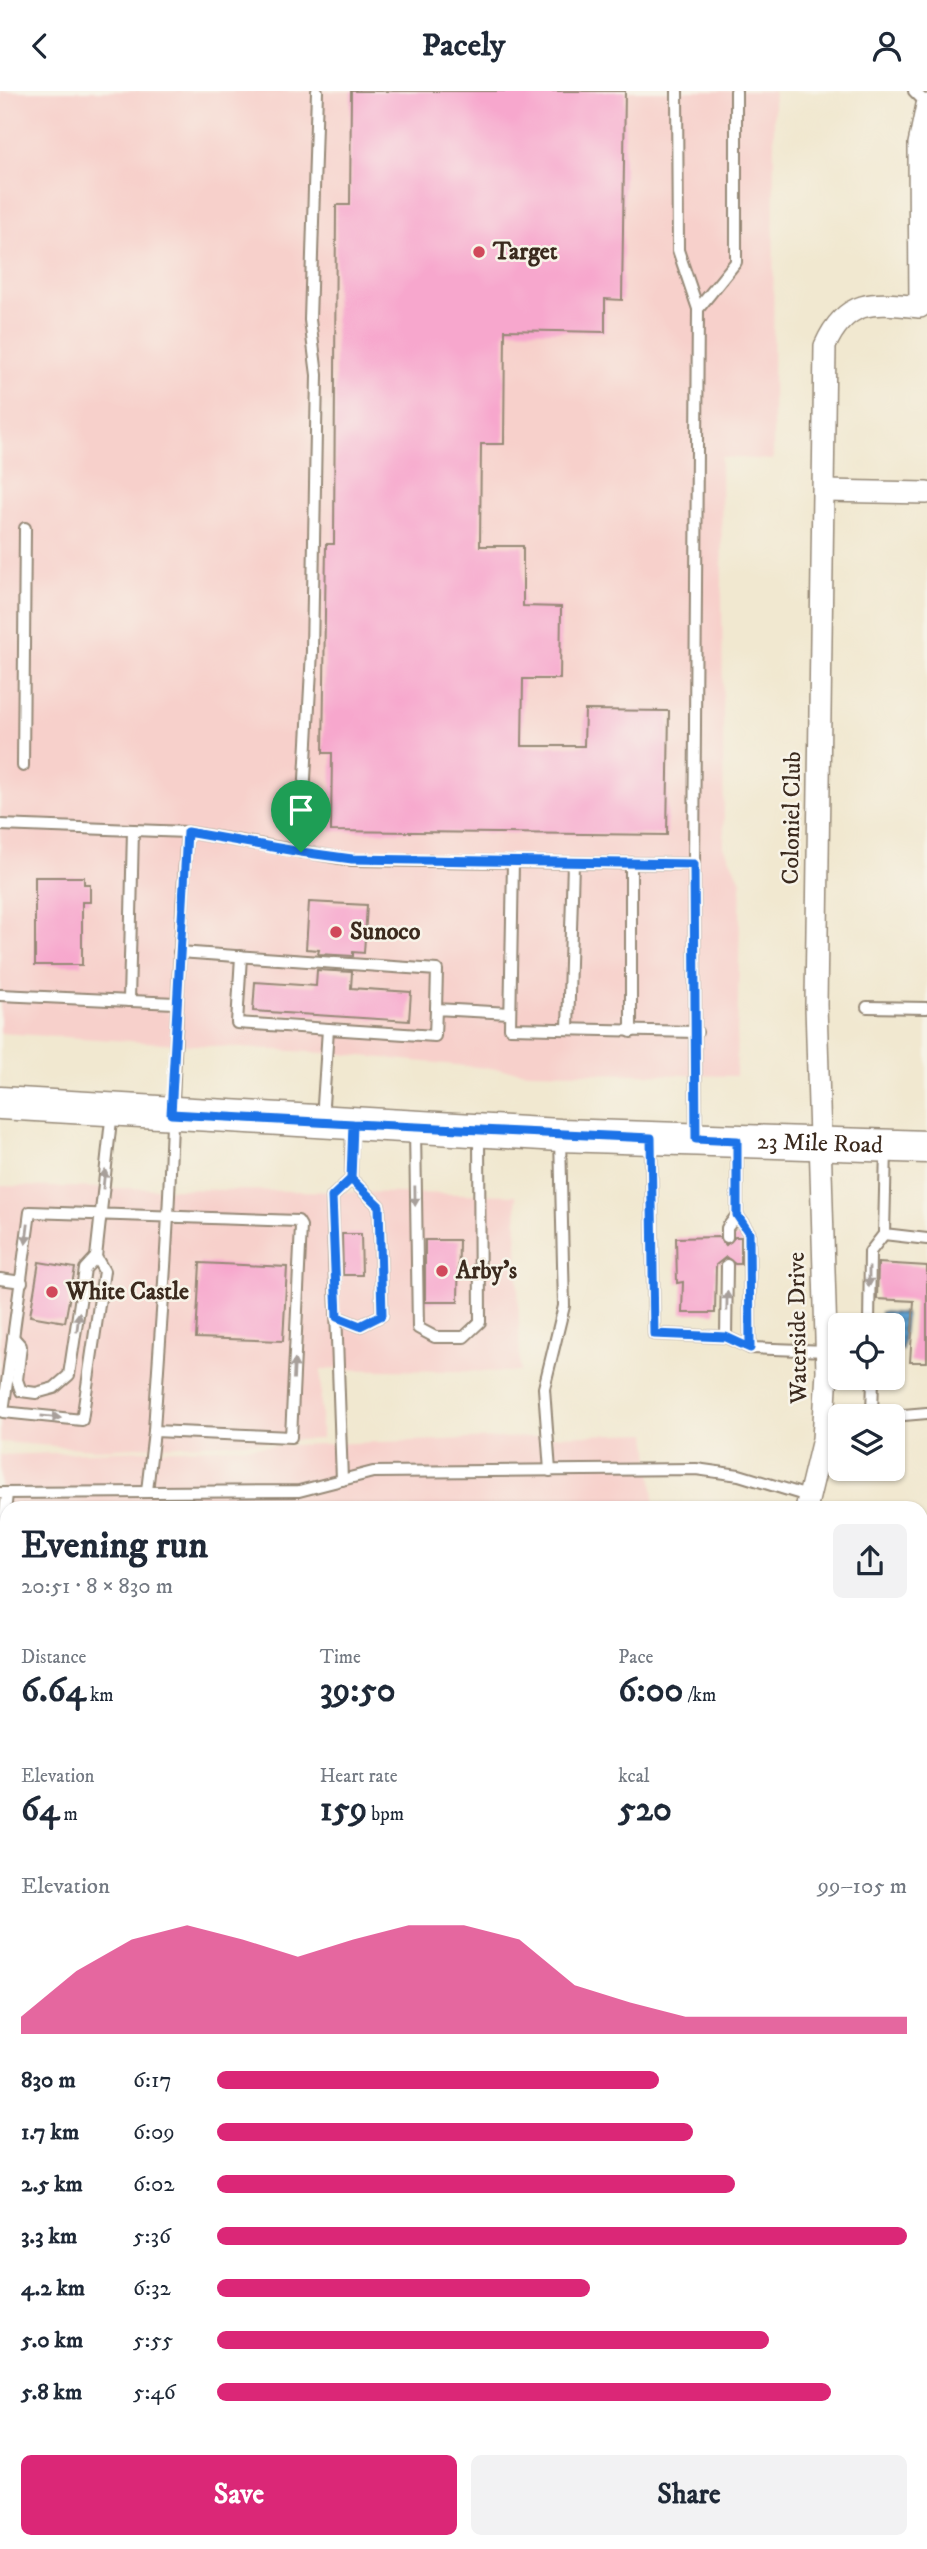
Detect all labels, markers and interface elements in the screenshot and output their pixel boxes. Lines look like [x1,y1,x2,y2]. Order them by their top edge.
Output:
text: Pacely [422,26,505,66]
icon: back [21,27,59,65]
icon: person [868,27,906,65]
place label: Target [492,237,558,267]
marker: Target [471,244,487,260]
street label: Coloniel Club [776,751,808,885]
pin [271,780,331,852]
icon: arrive [282,791,320,829]
place label: Sunoco [350,917,421,947]
marker: Sunoco [328,924,344,940]
street label: 23 Mile Road [756,1126,883,1161]
one-way arrow [99,1167,110,1189]
one-way arrow [409,1185,421,1207]
one-way arrow [21,1223,32,1245]
street label: Waterside Drive [782,1252,814,1405]
place label: Arby's [455,1256,517,1286]
marker: Arby's [434,1263,450,1279]
one-way arrow [863,1266,875,1288]
place label: White Castle [65,1277,189,1307]
marker: White Castle [44,1284,60,1300]
one-way arrow [721,1290,732,1312]
one-way arrow [72,1311,83,1333]
map controls [828,1313,905,1481]
button: locate [828,1313,905,1390]
one-way arrow [289,1358,300,1380]
button: layers [828,1404,905,1481]
one-way arrow [40,1411,62,1422]
text: Evening run [21,1522,208,1570]
button: share [833,1524,907,1598]
text: 20:51 · 8 × 830 m [21,1572,173,1601]
text: Distance [21,1646,86,1669]
text: Time [320,1646,361,1669]
text: Pace [618,1646,653,1669]
text: 6.64 [21,1669,86,1713]
text: 39:50 [320,1669,396,1713]
text: 6:00 [618,1669,683,1713]
text: km [86,1684,114,1707]
text: /km [683,1684,716,1707]
text: Elevation [21,1765,95,1788]
text: Heart rate [320,1765,398,1788]
text: kcal [618,1765,650,1788]
text: 64 [21,1788,59,1832]
text: 159 [320,1788,367,1832]
text: 520 [618,1788,672,1832]
text: m [59,1803,78,1826]
text: bpm [367,1803,404,1826]
text: Elevation [21,1872,110,1901]
text: 99–105 m [818,1872,907,1901]
text: 830 m [21,2066,76,2095]
text: 6:17 [133,2066,172,2095]
text: 1.7 km [21,2118,79,2147]
text: 6:09 [133,2118,175,2147]
text: 2.5 km [21,2170,83,2199]
text: 6:02 [133,2170,175,2199]
text: 3.3 km [21,2222,77,2251]
text: 5:36 [133,2222,171,2251]
text: 4.2 km [21,2274,85,2303]
text: 6:32 [133,2274,171,2303]
text: 5.0 km [21,2326,83,2355]
text: 5:55 [133,2326,173,2355]
text: 5.8 km [21,2378,82,2407]
text: 5:46 [133,2378,176,2407]
button: Save [21,2455,457,2535]
button: Share [471,2455,907,2535]

